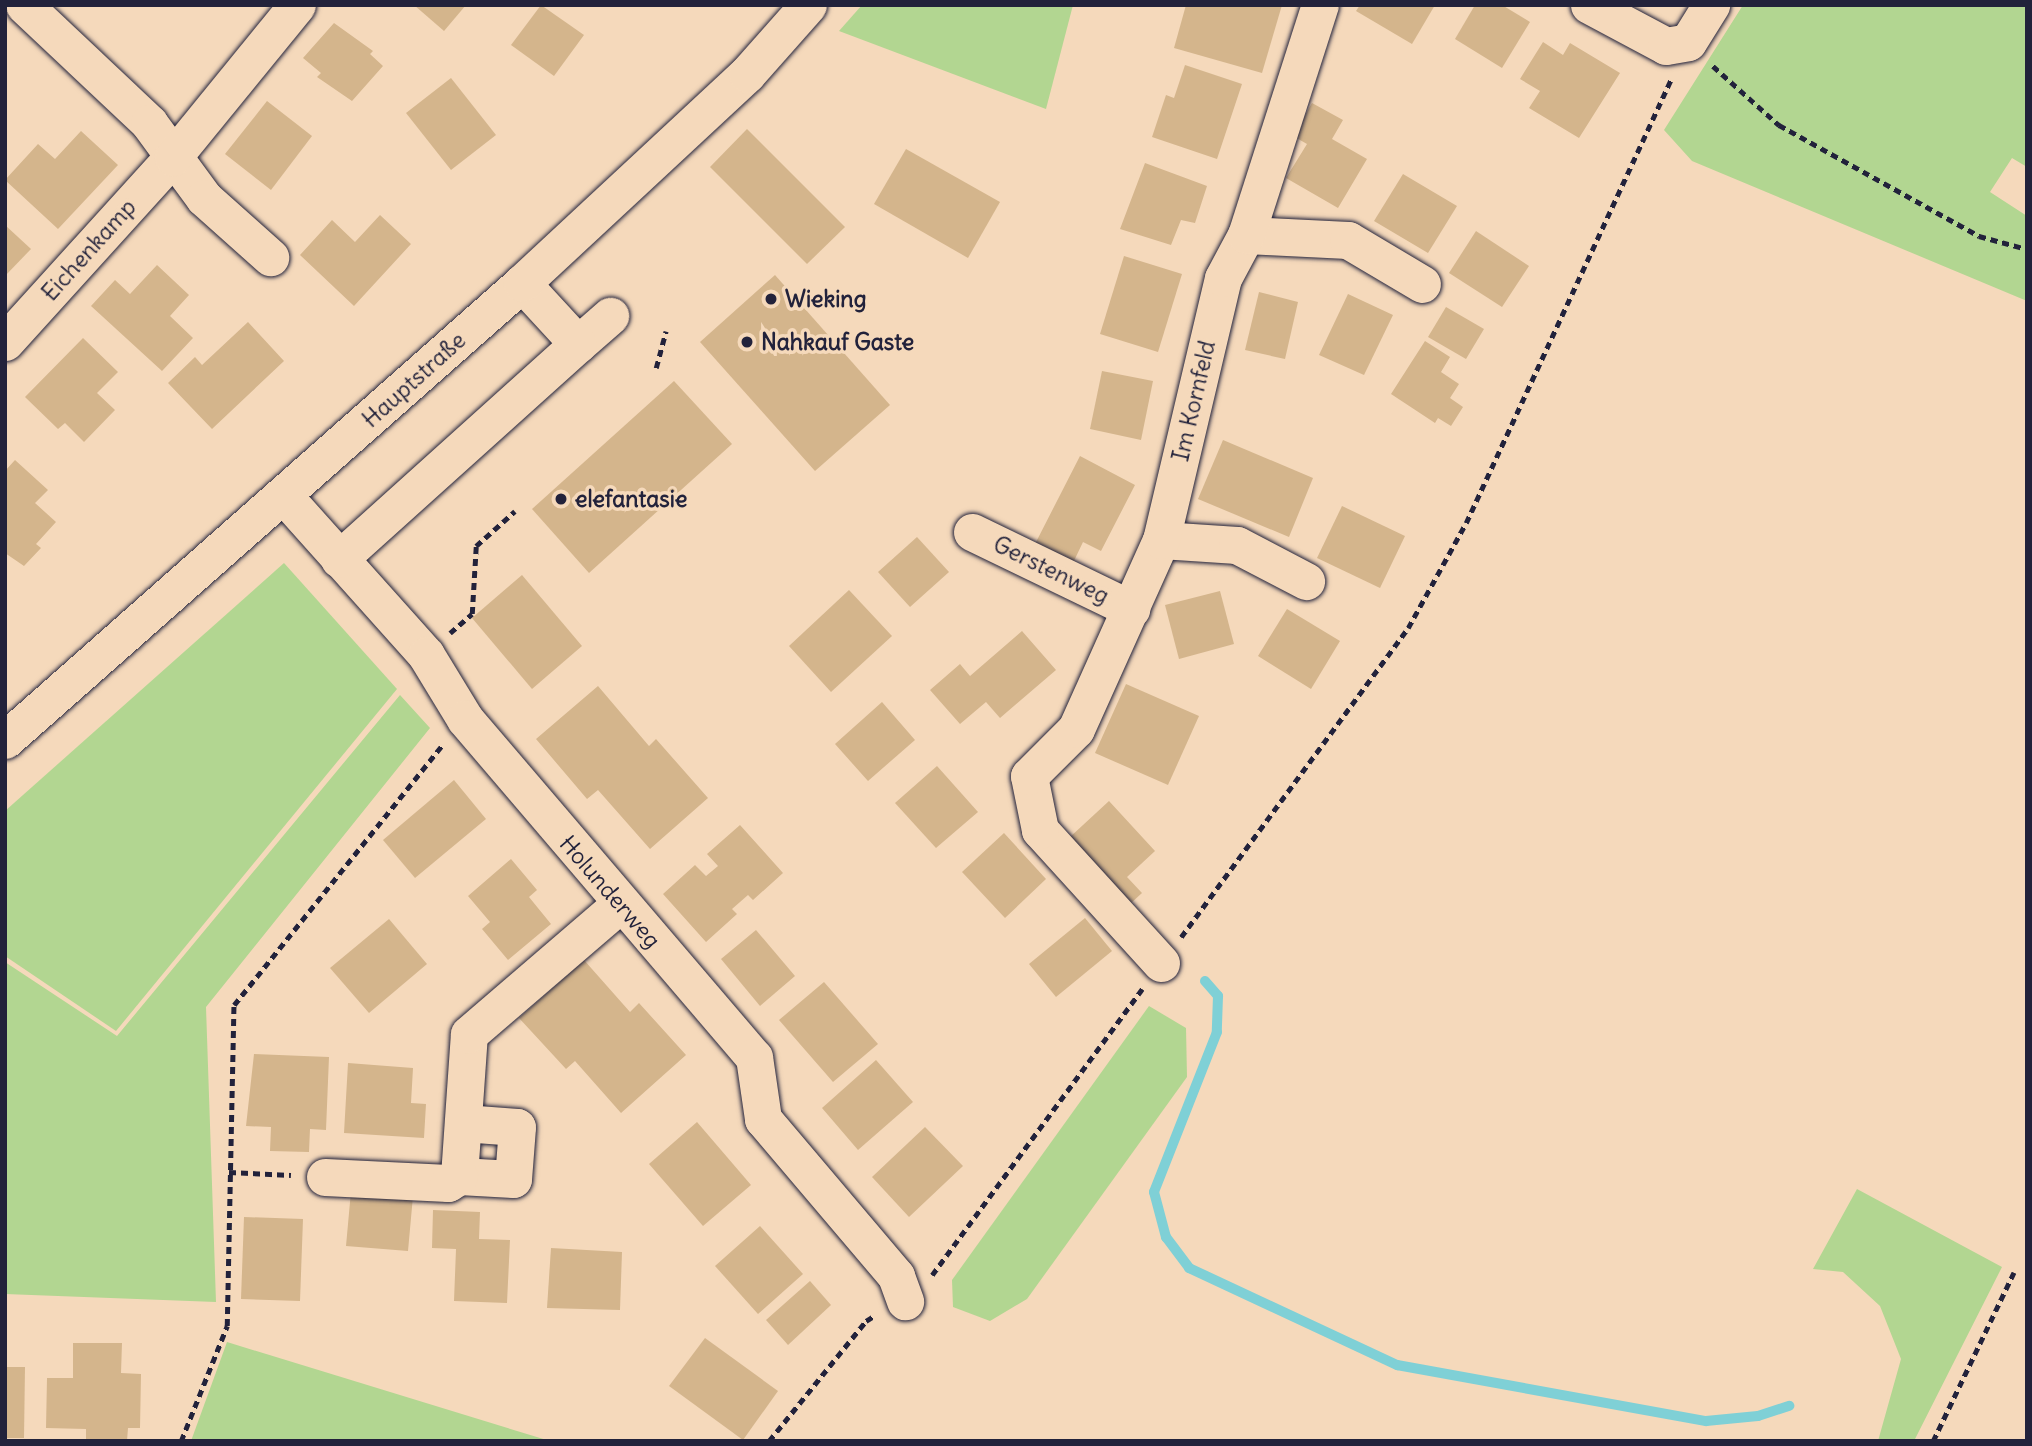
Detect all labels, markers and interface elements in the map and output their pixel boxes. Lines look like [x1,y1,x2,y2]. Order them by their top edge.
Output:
street label: Eichenkamp [36,193,142,307]
place label: Wieking [785,285,866,313]
marker: Wieking [763,291,779,307]
street label: Hauptstraße [357,327,471,433]
place label: Nahkauf Gaste [761,328,914,356]
marker: Nahkauf Gaste [739,334,755,350]
street label: Im Kornfeld [1167,338,1221,464]
place label: elefantasie [575,485,687,513]
marker: elefantasie [553,491,569,507]
street label: Gerstenweg [989,530,1113,610]
street label: Holunderweg [554,830,666,954]

